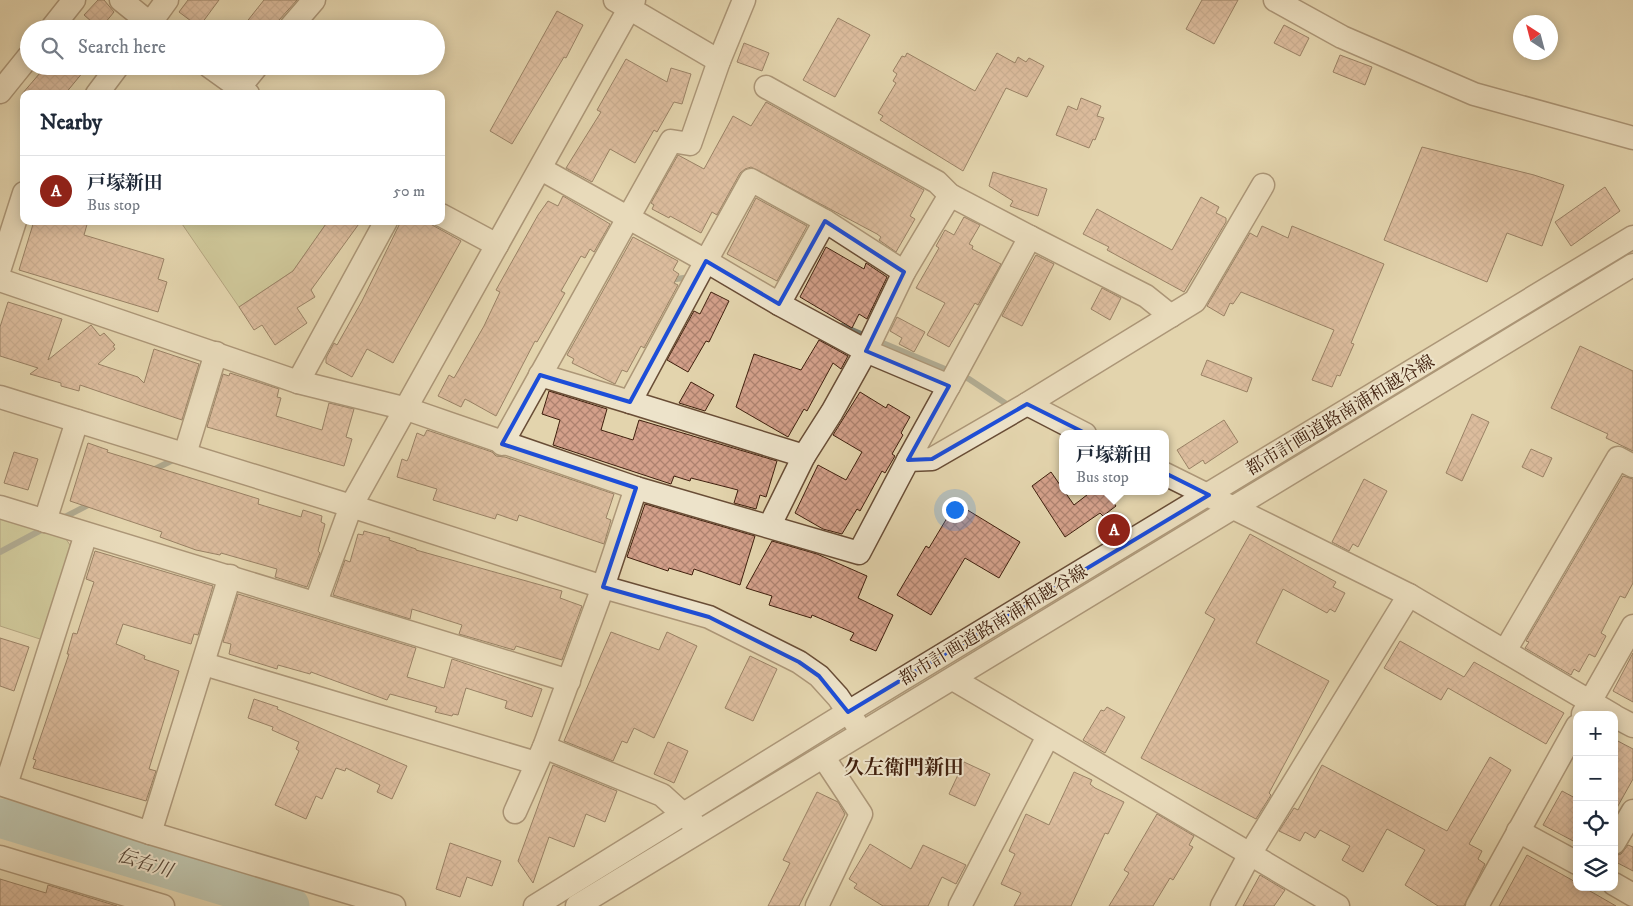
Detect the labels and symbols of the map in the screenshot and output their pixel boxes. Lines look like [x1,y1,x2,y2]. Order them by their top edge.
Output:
north arrow [1513,15,1558,60]
street label: 都市計画道路南浦和越谷線 [1242,351,1439,481]
your location [942,497,968,523]
pin: A [1098,511,1130,549]
street label: 都市計画道路南浦和越谷線 [895,561,1092,691]
district label: 久左衛門新田 [844,756,964,781]
water label: 伝右川 [114,844,177,883]

